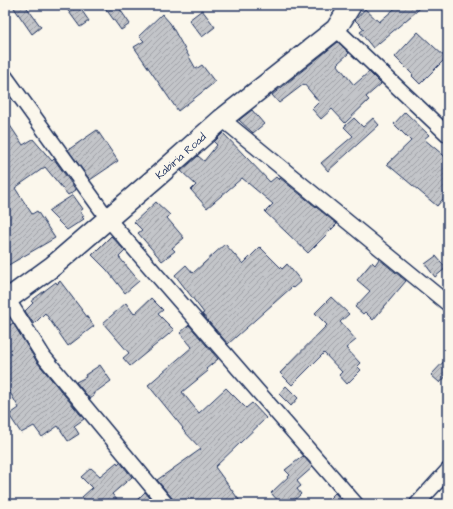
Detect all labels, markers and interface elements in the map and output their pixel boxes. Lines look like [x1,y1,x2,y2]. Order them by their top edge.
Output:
street label: Kabiria Road [152,129,209,182]

